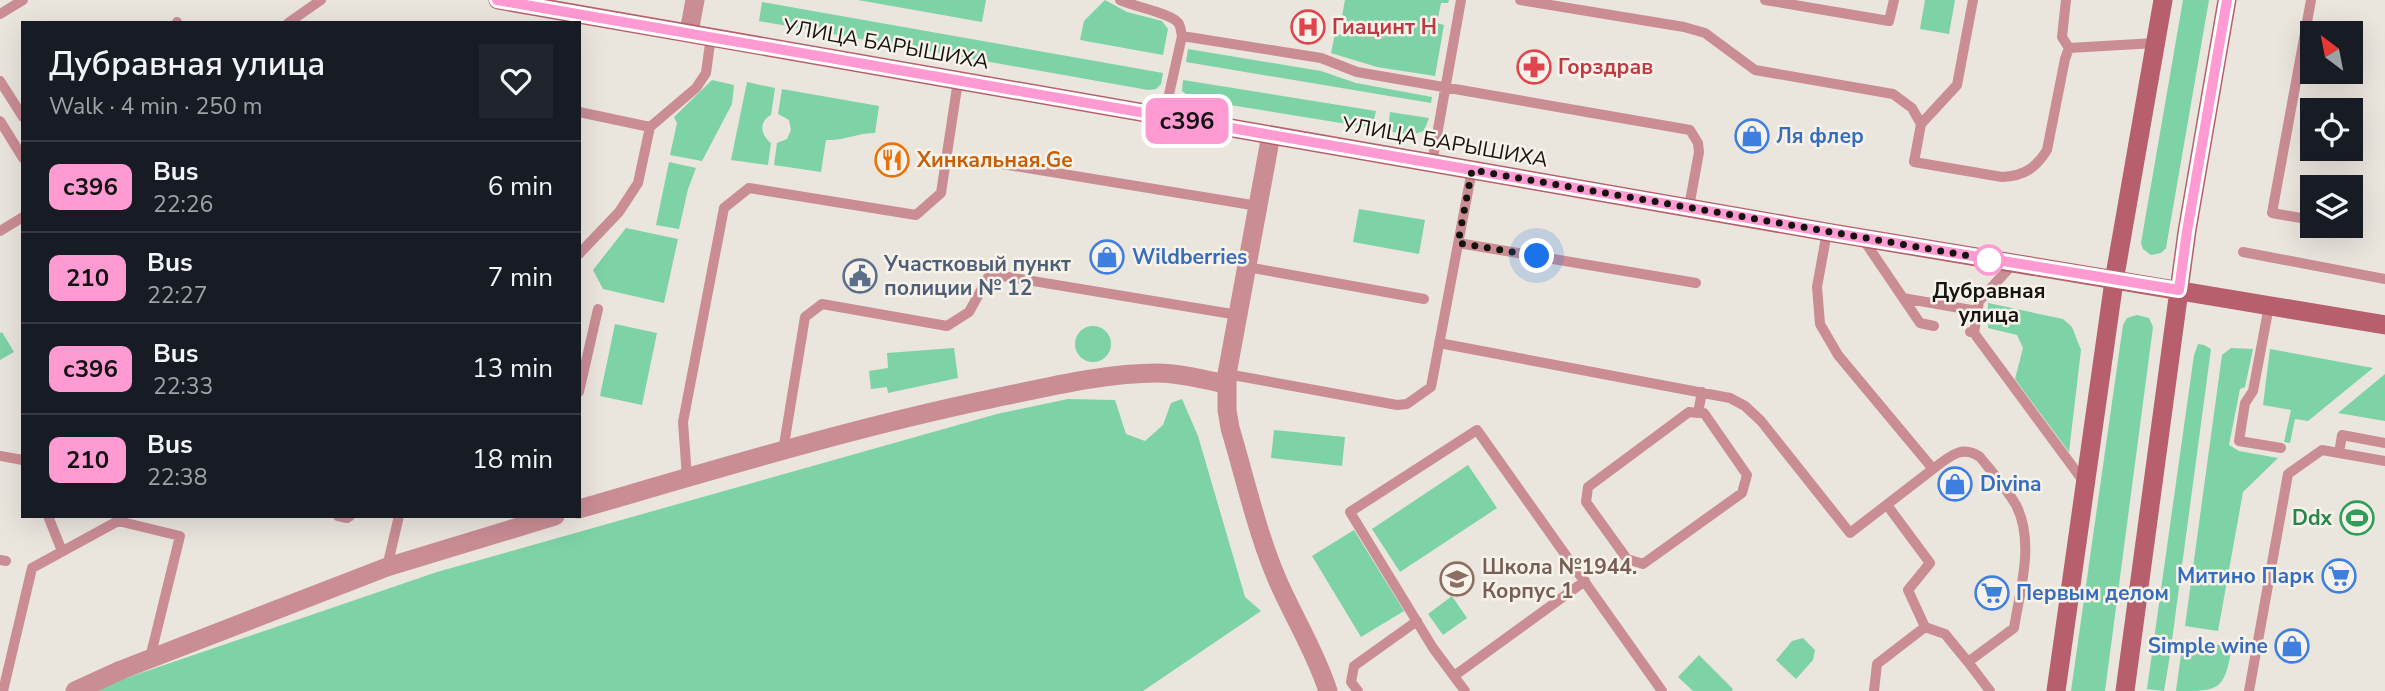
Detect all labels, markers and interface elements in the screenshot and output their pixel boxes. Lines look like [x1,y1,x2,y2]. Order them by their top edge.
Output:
hospital icon: Гиацинт Н [1289,8,1327,46]
street label: УЛИЦА БАРЫШИХА [780,12,991,76]
place label: Гиацинт Н [1332,13,1437,41]
north arrow [2300,21,2362,84]
map controls [2300,21,2363,238]
text: Дубравная улица [49,42,325,87]
button: heart [479,44,553,118]
pharmacy icon: Горздрав [1515,48,1553,86]
place label: Горздрав [1558,53,1653,81]
text: Walk · 4 min · 250 m [49,91,262,122]
line badge: с396 [1138,98,1236,144]
button: locate [2300,98,2363,161]
text: с396 [1160,105,1214,137]
street label: УЛИЦА БАРЫШИХА [1339,110,1550,174]
shop icon: Ля флер [1733,117,1771,155]
place label: Ля флер [1776,122,1864,150]
restaurant icon: Хинкальная.Ge [873,141,911,179]
place label: Хинкальная.Ge [916,146,1073,174]
text: Bus [153,154,199,189]
text: 6 min [488,169,553,204]
text: с396 [63,171,118,203]
button: layers [2300,175,2363,238]
text: 22:26 [153,189,213,220]
shop icon: Wildberries [1088,238,1126,276]
your location [1519,238,1554,273]
place label: Wildberries [1132,243,1247,271]
text: Bus [147,245,193,280]
marker: Дубравная улица [1974,245,2004,275]
place label: Участковый пункт полиции № 12 [883,250,1071,302]
public building icon: Участковый пункт полиции № 12 [841,257,879,295]
text: 7 min [488,260,553,295]
text: 210 [66,262,109,294]
place label: Дубравная улица [1932,277,2046,329]
text: 22:27 [147,280,207,311]
text: Bus [153,336,199,371]
text: 13 min [472,351,553,386]
text: с396 [63,353,118,385]
text: 22:33 [153,371,213,402]
text: Bus [147,427,193,462]
text: 18 min [472,442,553,477]
text: 210 [66,444,109,476]
text: 22:38 [147,462,207,493]
shop icon: Divina [1936,465,1974,503]
place label: Divina [1980,470,2042,498]
sports icon: Ddx [2338,499,2376,537]
place label: Ddx [2292,504,2333,532]
place label: Школа №1944. Корпус 1 [1482,553,1637,605]
supermarket icon: Митино Парк [2320,557,2358,595]
school or university icon: Школа №1944. Корпус 1 [1438,560,1476,598]
place label: Митино Парк [2177,562,2314,590]
supermarket icon: Первым делом [1973,574,2011,612]
place label: Первым делом [2016,579,2169,607]
shop icon: Simple wine [2273,627,2311,665]
place label: Simple wine [2148,632,2268,660]

